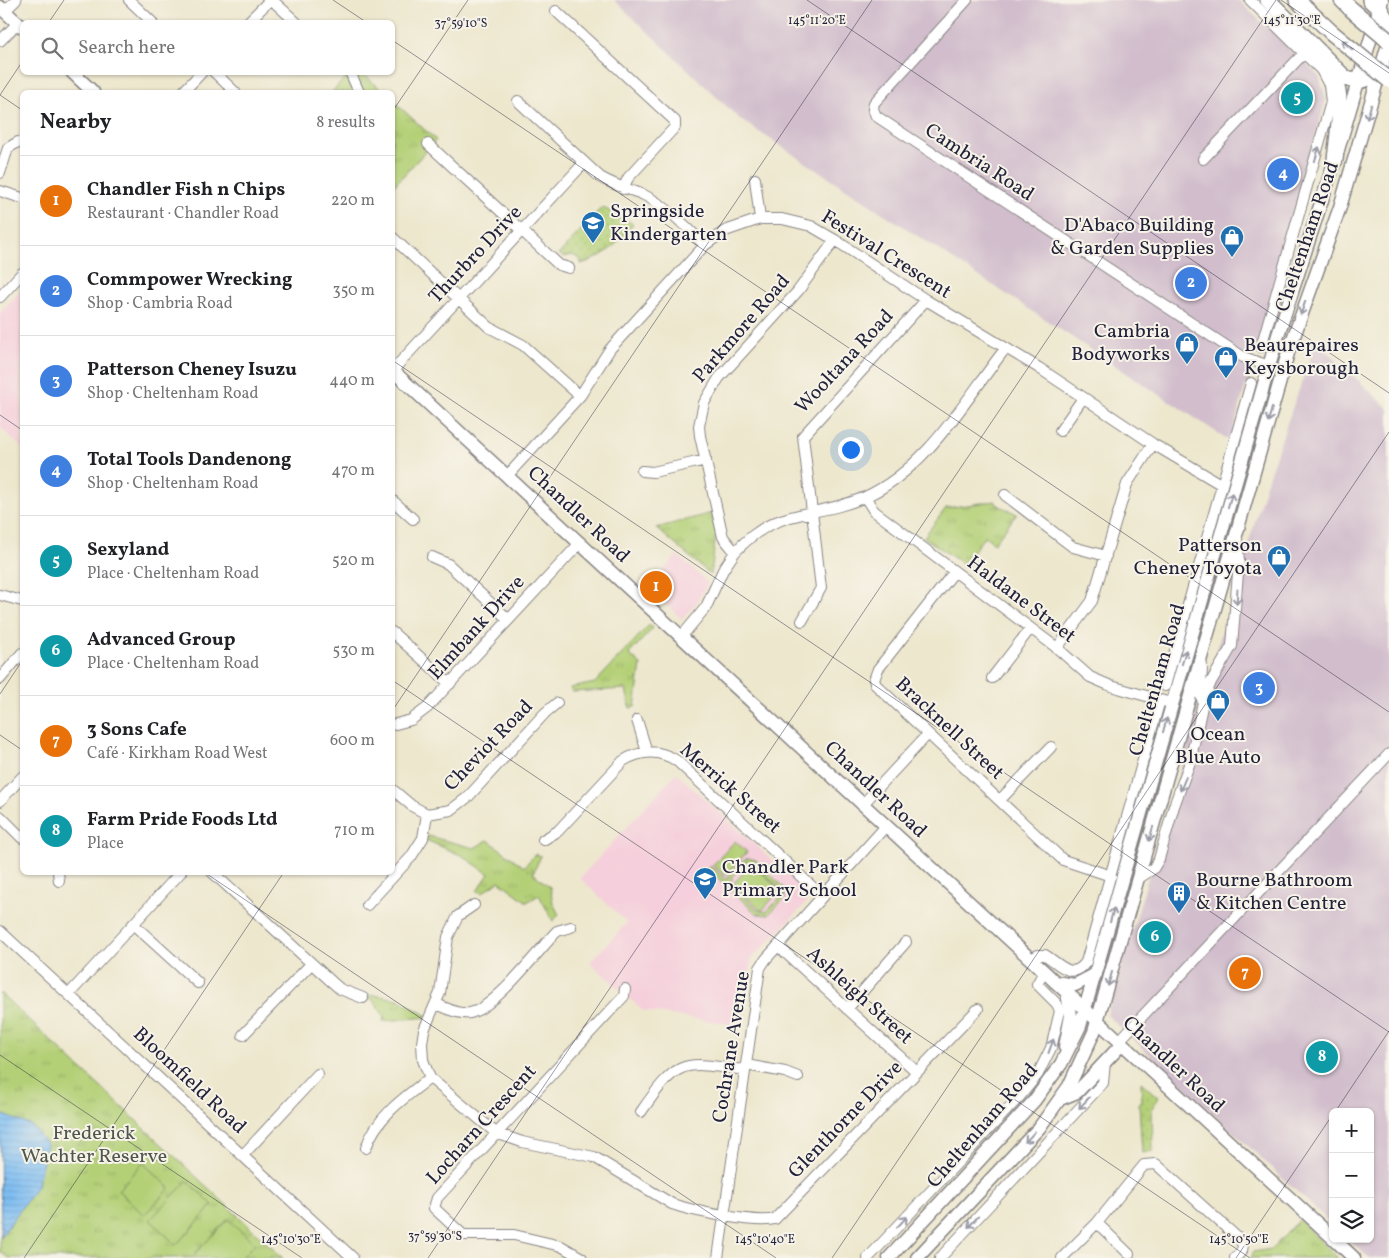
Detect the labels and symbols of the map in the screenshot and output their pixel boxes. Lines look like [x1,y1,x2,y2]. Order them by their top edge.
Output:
text: 145°11'20"E [788,13,846,29]
text: 145°11'30"E [1263,13,1321,29]
text: 37°59'10"S [435,16,487,32]
one-way arrow [1340,39,1353,50]
pin: 5 [1281,79,1313,117]
one-way arrow [1363,104,1373,120]
street label: Cambria Road [919,117,1039,209]
one-way arrow [1312,146,1322,162]
pin: 4 [1267,155,1299,193]
street label: Cheltenham Road [1269,158,1347,316]
place label: Springside Kindergarten [610,198,728,249]
street label: Thurbro Drive [423,199,529,311]
street label: Festival Crescent [816,204,956,306]
school or university icon: Springside Kindergarten [580,210,606,244]
place label: D'Abaco Building & Garden Supplies [1050,212,1214,263]
shop icon: D'Abaco Building & Garden Supplies [1219,224,1245,258]
pin: 2 [1175,264,1207,302]
street label: Parkmore Road [687,268,797,390]
one-way arrow [1298,300,1307,316]
street label: Wooltana Road [789,304,901,420]
place label: Cambria Bodyworks [1071,318,1170,369]
shop icon: Cambria Bodyworks [1174,331,1200,365]
place label: Beaurepaires Keysborough [1244,332,1360,383]
shop icon: Beaurepaires Keysborough [1213,345,1239,379]
one-way arrow [1264,407,1274,423]
your location [838,437,864,463]
street label: Chandler Road [520,460,636,570]
one-way arrow [1225,493,1235,509]
place label: Patterson Cheney Toyota [1134,532,1262,583]
shop icon: Patterson Cheney Toyota [1266,544,1292,578]
street label: Haldane Street [961,550,1081,650]
pin: 1 [640,568,672,606]
street label: Elmbank Drive [422,569,532,687]
one-way arrow [1232,588,1241,604]
street label: Cheltenham Road [1123,600,1193,760]
one-way arrow [1180,649,1190,665]
pin: 3 [1243,669,1275,707]
street label: Bracknell Street [888,671,1010,787]
shop icon: Ocean Blue Auto [1205,688,1231,722]
street label: Cheviot Road [438,694,540,798]
one-way arrow [1161,717,1170,733]
place label: Ocean Blue Auto [1175,721,1261,772]
street label: Chandler Road [817,735,933,845]
street label: Merrick Street [673,737,787,841]
one-way arrow [1178,775,1187,791]
one-way arrow [1146,826,1156,842]
place label: Chandler Park Primary School [722,854,857,905]
school or university icon: Chandler Park Primary School [692,866,718,900]
place label: Bourne Bathroom & Kitchen Centre [1196,867,1353,918]
building icon: Bourne Bathroom & Kitchen Centre [1166,880,1192,914]
one-way arrow [1108,907,1117,923]
pin: 6 [1139,918,1171,956]
street label: Ashleigh Street [800,941,918,1051]
pin: 7 [1229,954,1261,992]
street label: Cochrane Avenue [706,969,758,1125]
one-way arrow [1105,970,1115,986]
street label: Chandler Road [1115,1010,1231,1120]
street label: Bloomfield Road [126,1021,252,1141]
pin: 8 [1306,1038,1338,1076]
one-way arrow [1047,1039,1056,1054]
street label: Glenthorne Drive [782,1055,910,1185]
street label: Cheltenham Road [921,1057,1045,1195]
street label: Locharn Crescent [420,1059,544,1191]
one-way arrow [1078,1097,1090,1109]
park label: Frederick Wachter Reserve [21,1120,167,1171]
one-way arrow [1024,1131,1035,1144]
one-way arrow [967,1215,979,1228]
one-way arrow [896,1216,908,1229]
text: 37°59'30"S [408,1229,462,1245]
text: 145°10'30"E [261,1232,321,1248]
text: 145°10'40"E [735,1232,795,1248]
text: 145°10'50"E [1209,1232,1269,1248]

